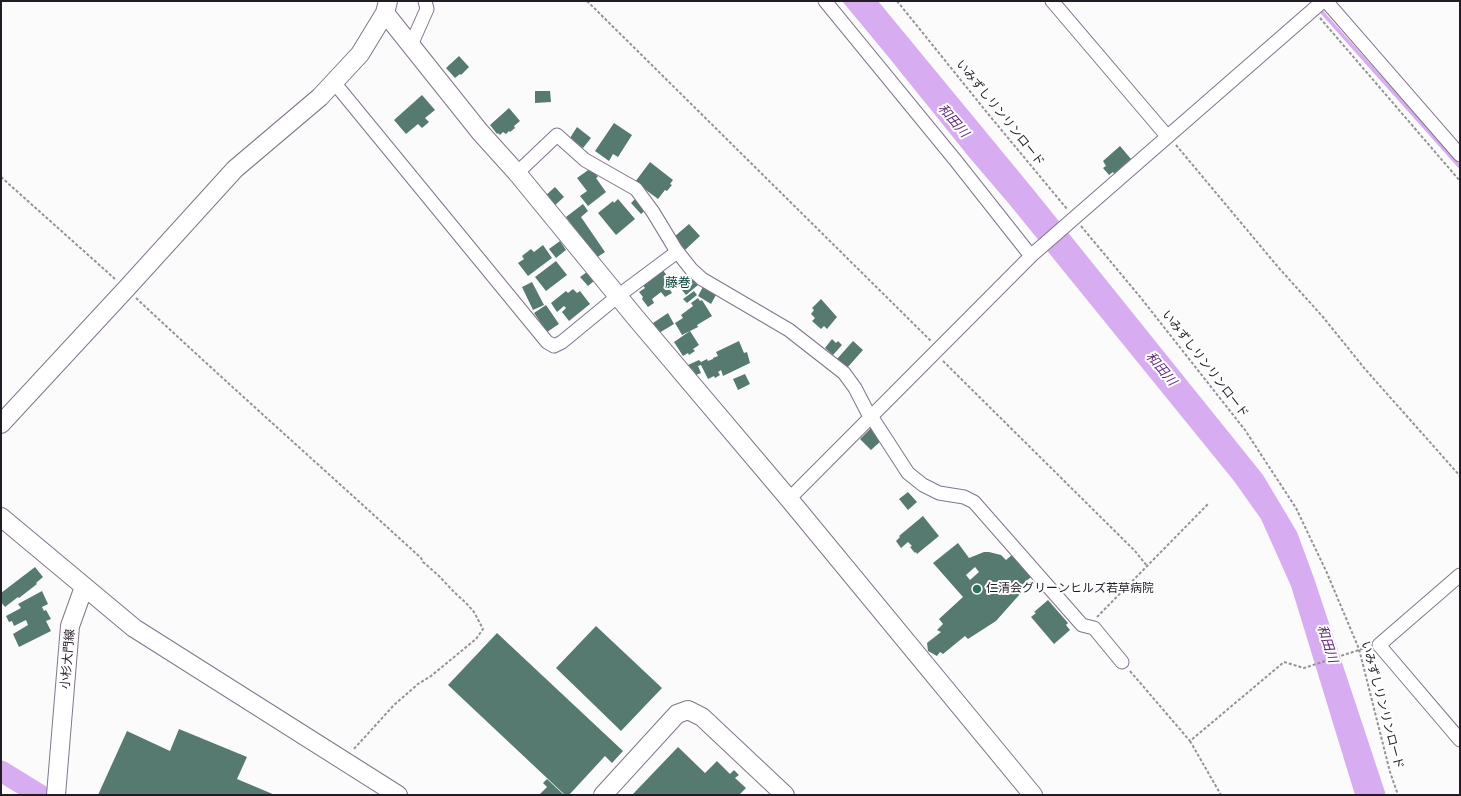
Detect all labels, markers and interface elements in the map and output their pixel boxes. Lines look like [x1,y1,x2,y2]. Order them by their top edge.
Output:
street label: いみずしリンリンロード [953,57,1047,169]
water label: 和田川 [934,101,972,141]
district label: 藤巻 [665,275,691,291]
street label: いみずしリンリンロード [1159,308,1251,420]
water label: 和田川 [1142,349,1180,389]
place label: 仁清会グリーンヒルズ若草病院 [986,582,1154,596]
marker: 仁清会グリーンヒルズ若草病院 [971,583,983,595]
water label: 和田川 [1314,623,1340,665]
street label: 小杉大門線 [58,628,78,690]
street label: いみずしリンリンロード [1358,639,1406,771]

